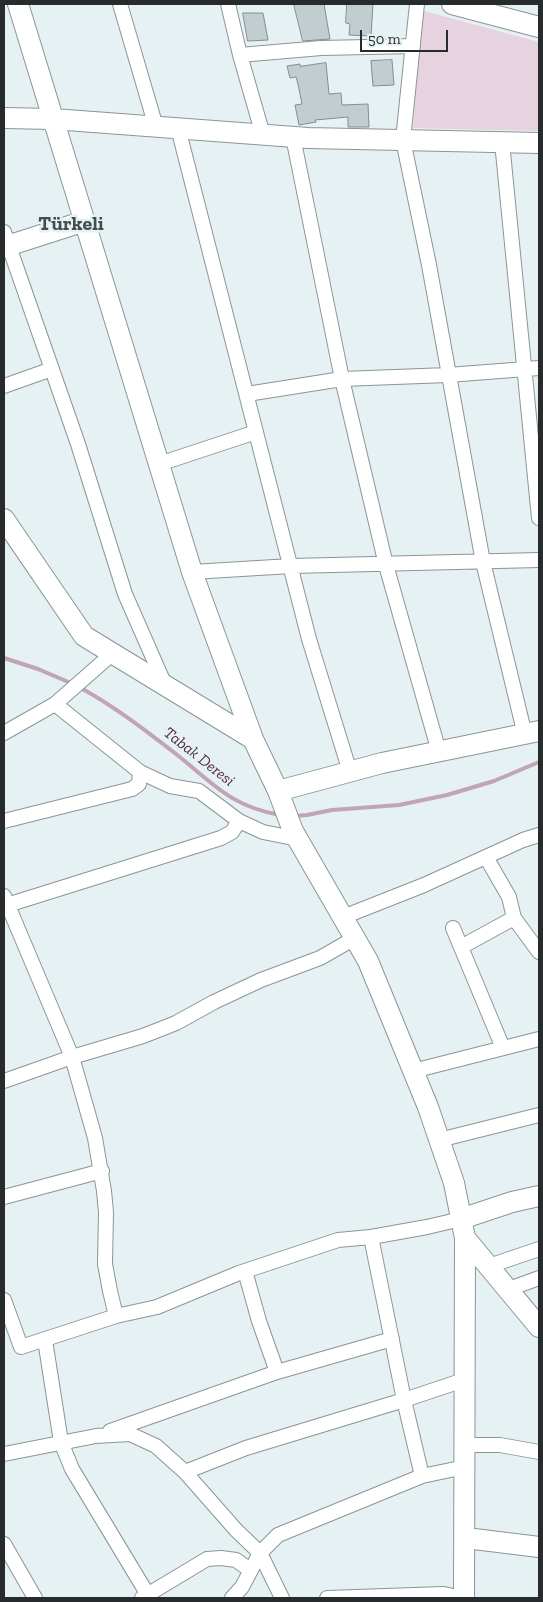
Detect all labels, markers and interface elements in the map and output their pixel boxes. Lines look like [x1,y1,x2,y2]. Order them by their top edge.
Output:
scale bar [363,20,450,52]
text: 50 m [368,30,401,48]
district label: Türkeli [38,212,104,236]
water label: Tabak Deresi [160,723,238,791]

